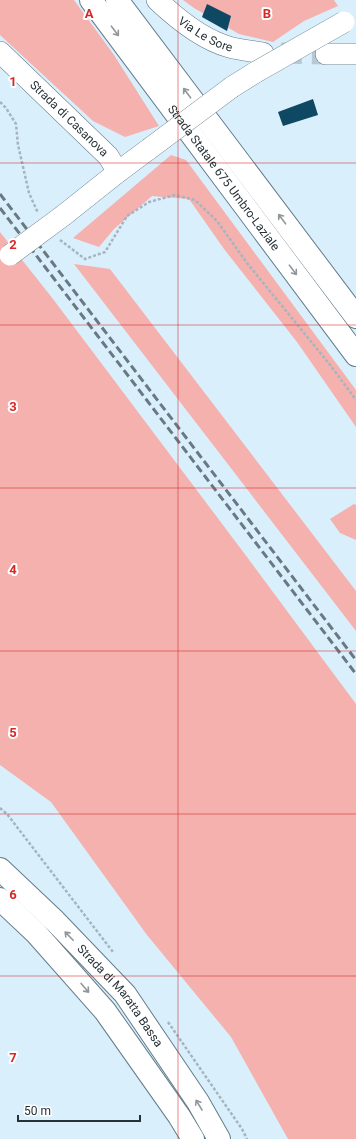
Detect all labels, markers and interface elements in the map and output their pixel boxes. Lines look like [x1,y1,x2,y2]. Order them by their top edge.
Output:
text: A [85,6,94,21]
text: B [263,6,271,21]
street label: Via Le Sore [175,14,234,55]
one-way arrow [111,26,119,37]
text: 1 [9,74,17,89]
street label: Strada di Casanova [27,78,111,159]
one-way arrow [182,87,191,98]
street label: Strada Statale 675 Umbro-Laziale [165,102,283,253]
one-way arrow [278,213,286,224]
text: 2 [9,237,17,252]
one-way arrow [289,264,297,275]
text: 3 [9,399,17,414]
text: 4 [9,562,17,577]
text: 5 [9,725,17,740]
text: 6 [9,887,17,902]
one-way arrow [65,931,74,941]
street label: Strada di Maratta Bassa [74,942,166,1049]
one-way arrow [80,983,89,994]
text: 7 [9,1050,17,1065]
scale bar [18,1097,140,1123]
one-way arrow [195,1099,203,1111]
text: 50 m [24,1104,51,1118]

